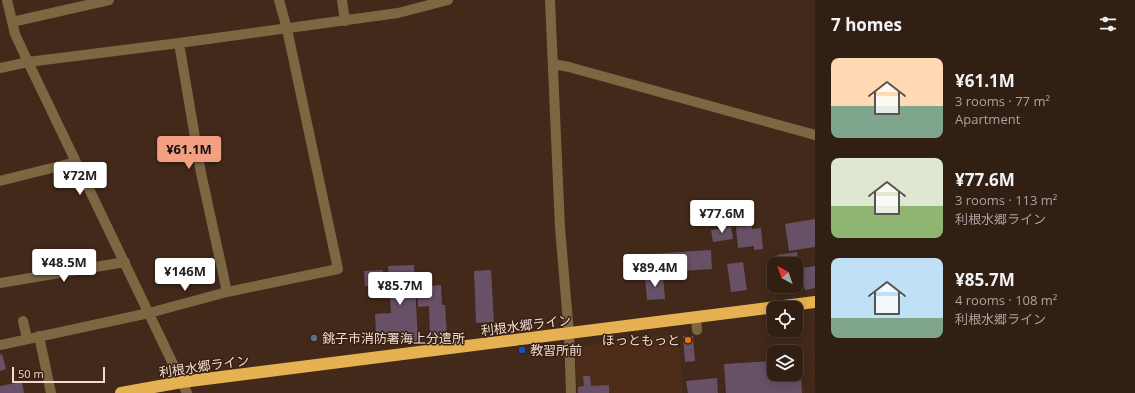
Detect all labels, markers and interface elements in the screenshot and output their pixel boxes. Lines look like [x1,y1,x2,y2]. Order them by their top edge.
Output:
text: 7 homes [831,13,902,36]
icon: filters [1097,13,1119,35]
text: ¥61.1M [955,69,1015,92]
icon: home [863,74,911,122]
text: 3 rooms · 77 m² [955,92,1050,110]
text: Apartment [955,110,1020,128]
pin: ¥61.1M [156,136,222,170]
text: ¥61.1M [166,140,212,158]
pin: ¥72M [56,162,104,196]
text: ¥72M [63,166,97,184]
text: ¥77.6M [955,168,1015,191]
icon: home [863,174,911,222]
text: 3 rooms · 113 m² [955,191,1057,209]
pin: ¥77.6M [689,200,755,234]
text: ¥77.6M [699,204,745,222]
text: 利根水郷ライン [955,210,1046,228]
pin: ¥48.5M [31,249,97,283]
text: ¥48.5M [41,253,87,271]
pin: ¥89.4M [622,254,688,288]
north arrow [767,257,803,293]
map controls [767,257,803,381]
pin: ¥146M [157,258,213,292]
text: ¥89.4M [632,258,678,276]
text: ¥146M [164,262,206,280]
text: ¥85.7M [955,268,1015,291]
pin: ¥85.7M [367,272,433,306]
icon: home [863,274,911,322]
text: ¥85.7M [377,276,423,294]
text: 4 rooms · 108 m² [955,291,1057,309]
button: locate [767,301,803,337]
text: 利根水郷ライン [955,310,1046,328]
street label: 利根水郷ライン [480,311,572,339]
place label: 銚子市消防署海上分遣所 [322,329,465,347]
place label: ほっともっと [602,331,680,349]
marker: 銚子市消防署海上分遣所 [309,333,319,343]
marker: ほっともっと [683,335,693,345]
place label: 教習所前 [530,341,582,359]
marker: 教習所前 [517,345,527,355]
button: layers [767,345,803,381]
street label: 利根水郷ライン [158,351,250,381]
scale bar [12,365,105,384]
text: 50 m [18,366,44,381]

